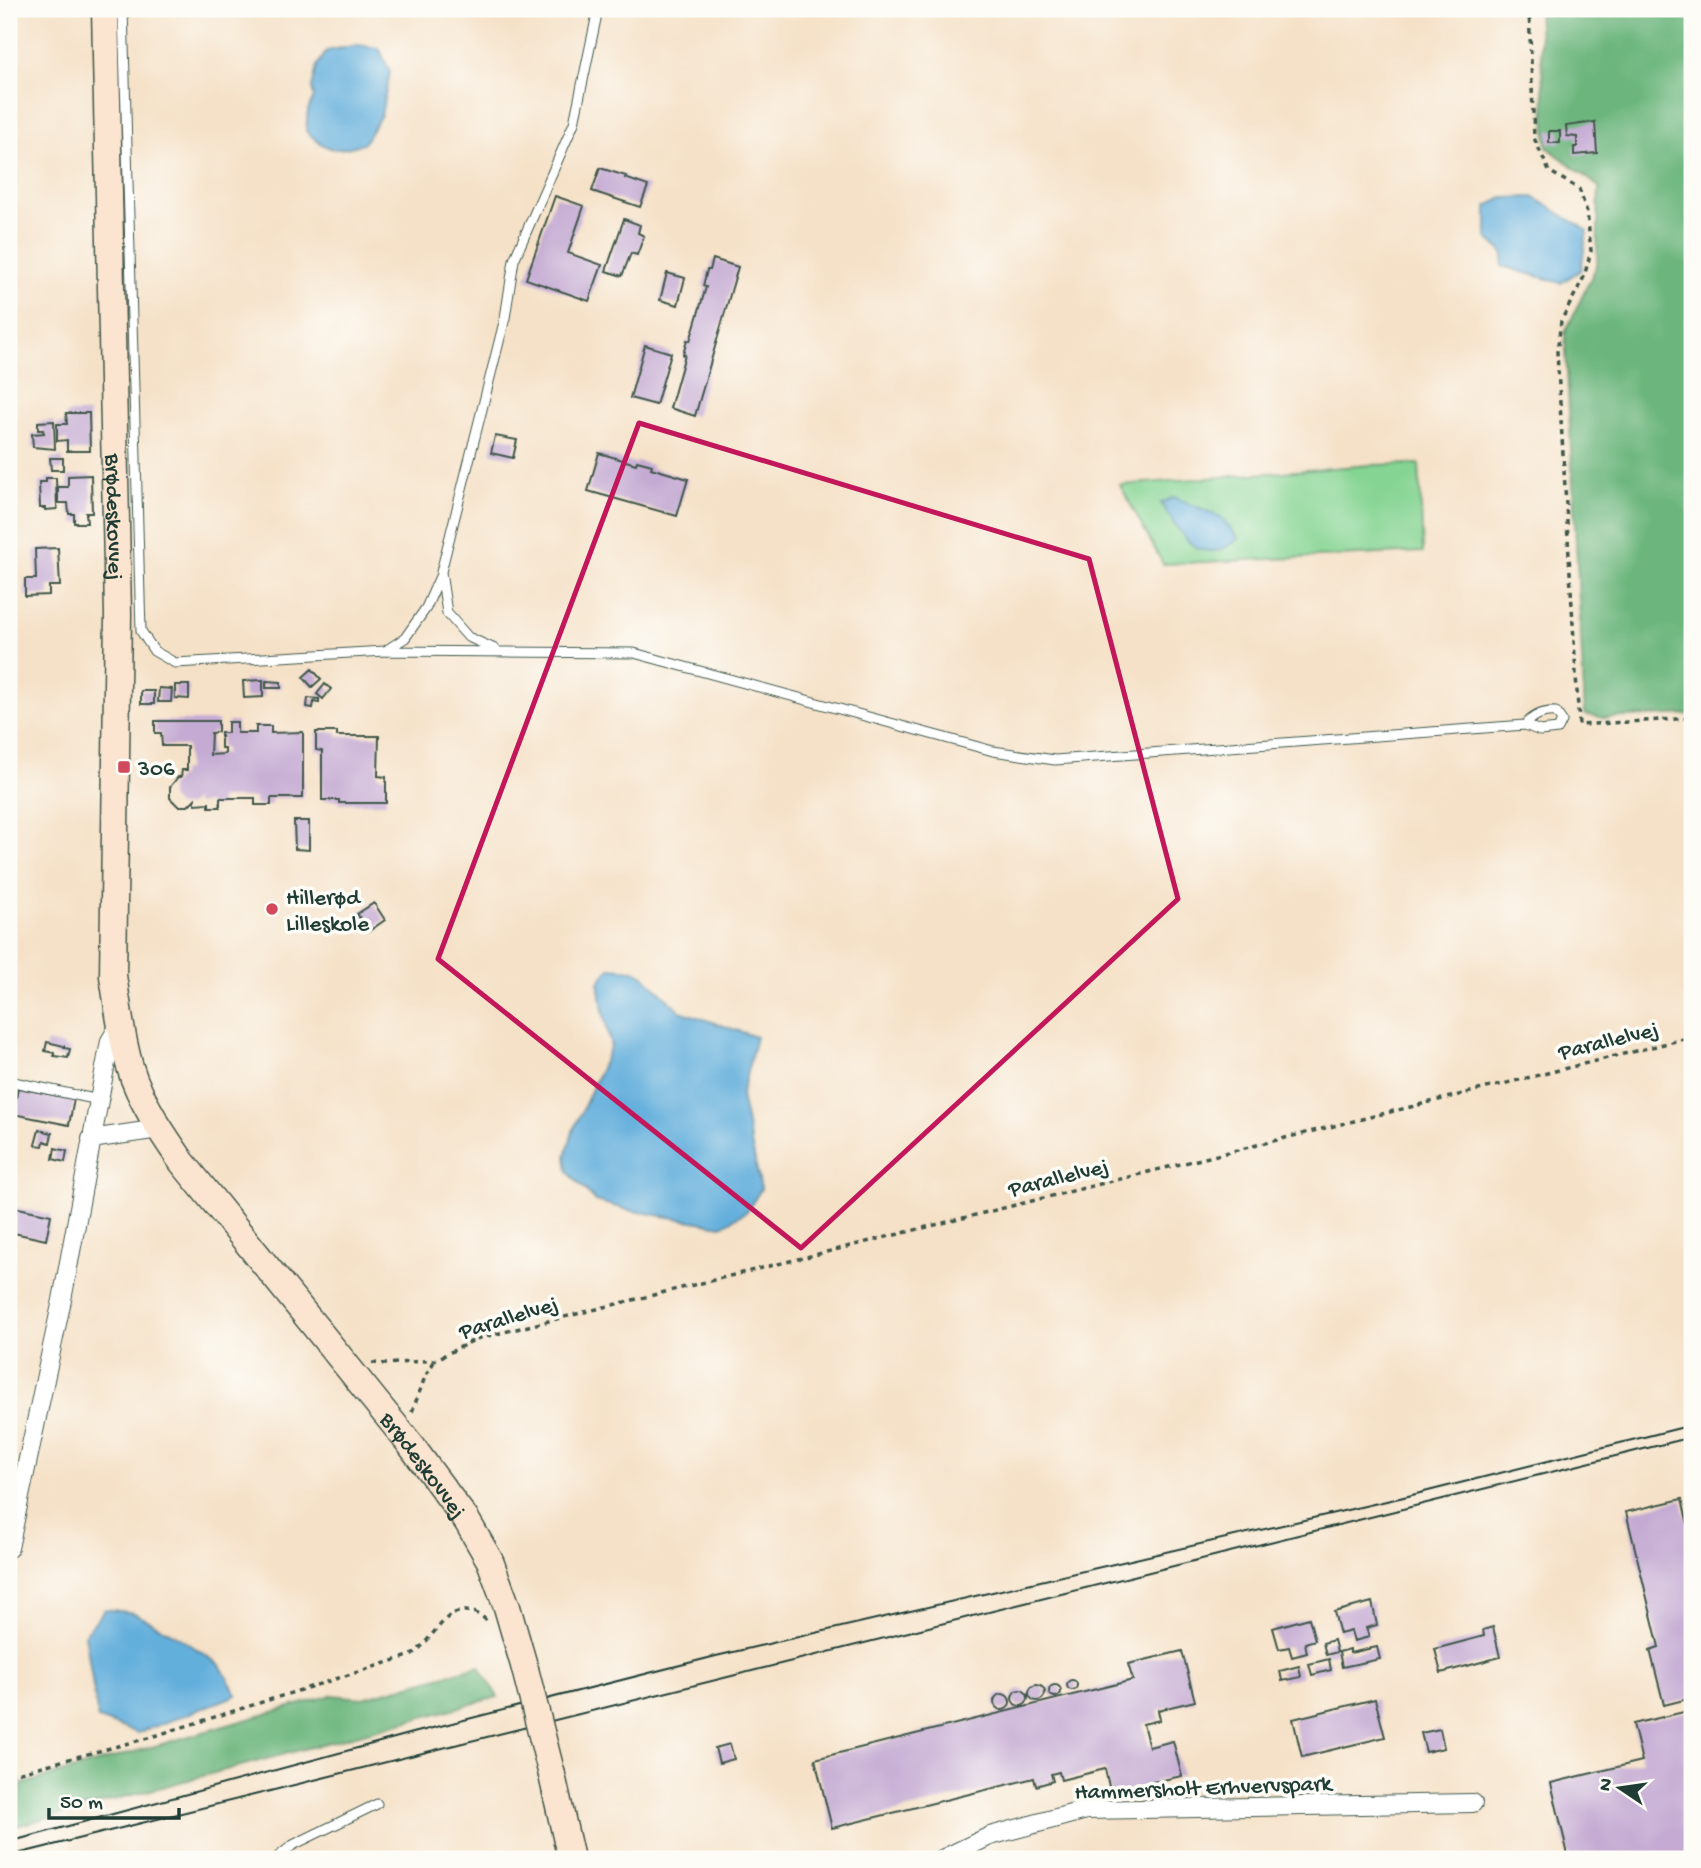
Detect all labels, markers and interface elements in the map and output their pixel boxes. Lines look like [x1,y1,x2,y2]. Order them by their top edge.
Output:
street label: Brødeskovvej [98,452,127,581]
place label: 306 [137,757,175,784]
marker: 306 [116,759,132,775]
place label: Hillerød Lilleskole [286,886,370,939]
marker: Hillerød Lilleskole [264,901,280,917]
street label: Parallelvej [1555,1017,1662,1068]
street label: Parallelvej [1005,1154,1112,1205]
street label: Parallelvej [455,1292,562,1347]
street label: Brødeskovvej [372,1407,471,1525]
north arrow [1586,1752,1656,1822]
street label: Hammersholt Erhvervspark [1074,1771,1335,1807]
text: N [1594,1776,1619,1794]
scale bar [49,1777,178,1821]
text: 50 m [60,1792,103,1817]

